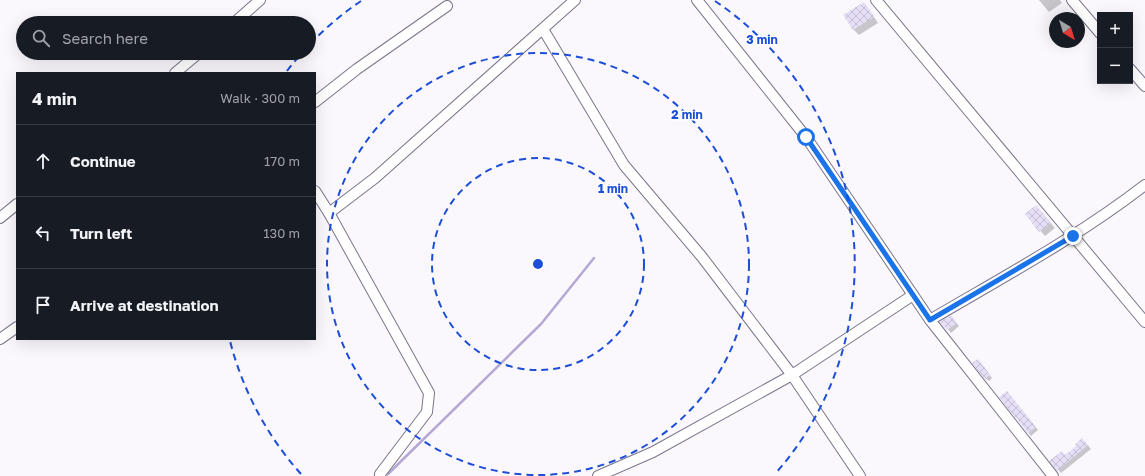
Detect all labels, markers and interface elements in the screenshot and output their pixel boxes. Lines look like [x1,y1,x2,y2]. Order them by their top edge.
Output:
north arrow [1049,12,1085,48]
map controls [1097,12,1133,84]
button: + [1097,12,1133,48]
search box [16,16,316,60]
icon: search [30,27,52,49]
text: Search here [62,29,148,47]
text: 3 min [746,32,778,47]
button: − [1097,48,1133,84]
text: 4 min [32,88,77,109]
text: Walk · 300 m [220,90,300,106]
text: 2 min [671,107,703,122]
route start [797,128,815,146]
icon: ahead [32,150,54,172]
text: Continue [70,152,136,170]
text: 170 m [264,153,300,169]
text: 1 min [598,181,628,196]
icon: left [32,222,54,244]
text: Turn left [70,224,132,242]
text: 130 m [263,225,300,241]
route end [1064,227,1082,245]
centre of rings [531,257,545,271]
icon: arrive [32,294,54,316]
text: Arrive at destination [70,296,219,314]

